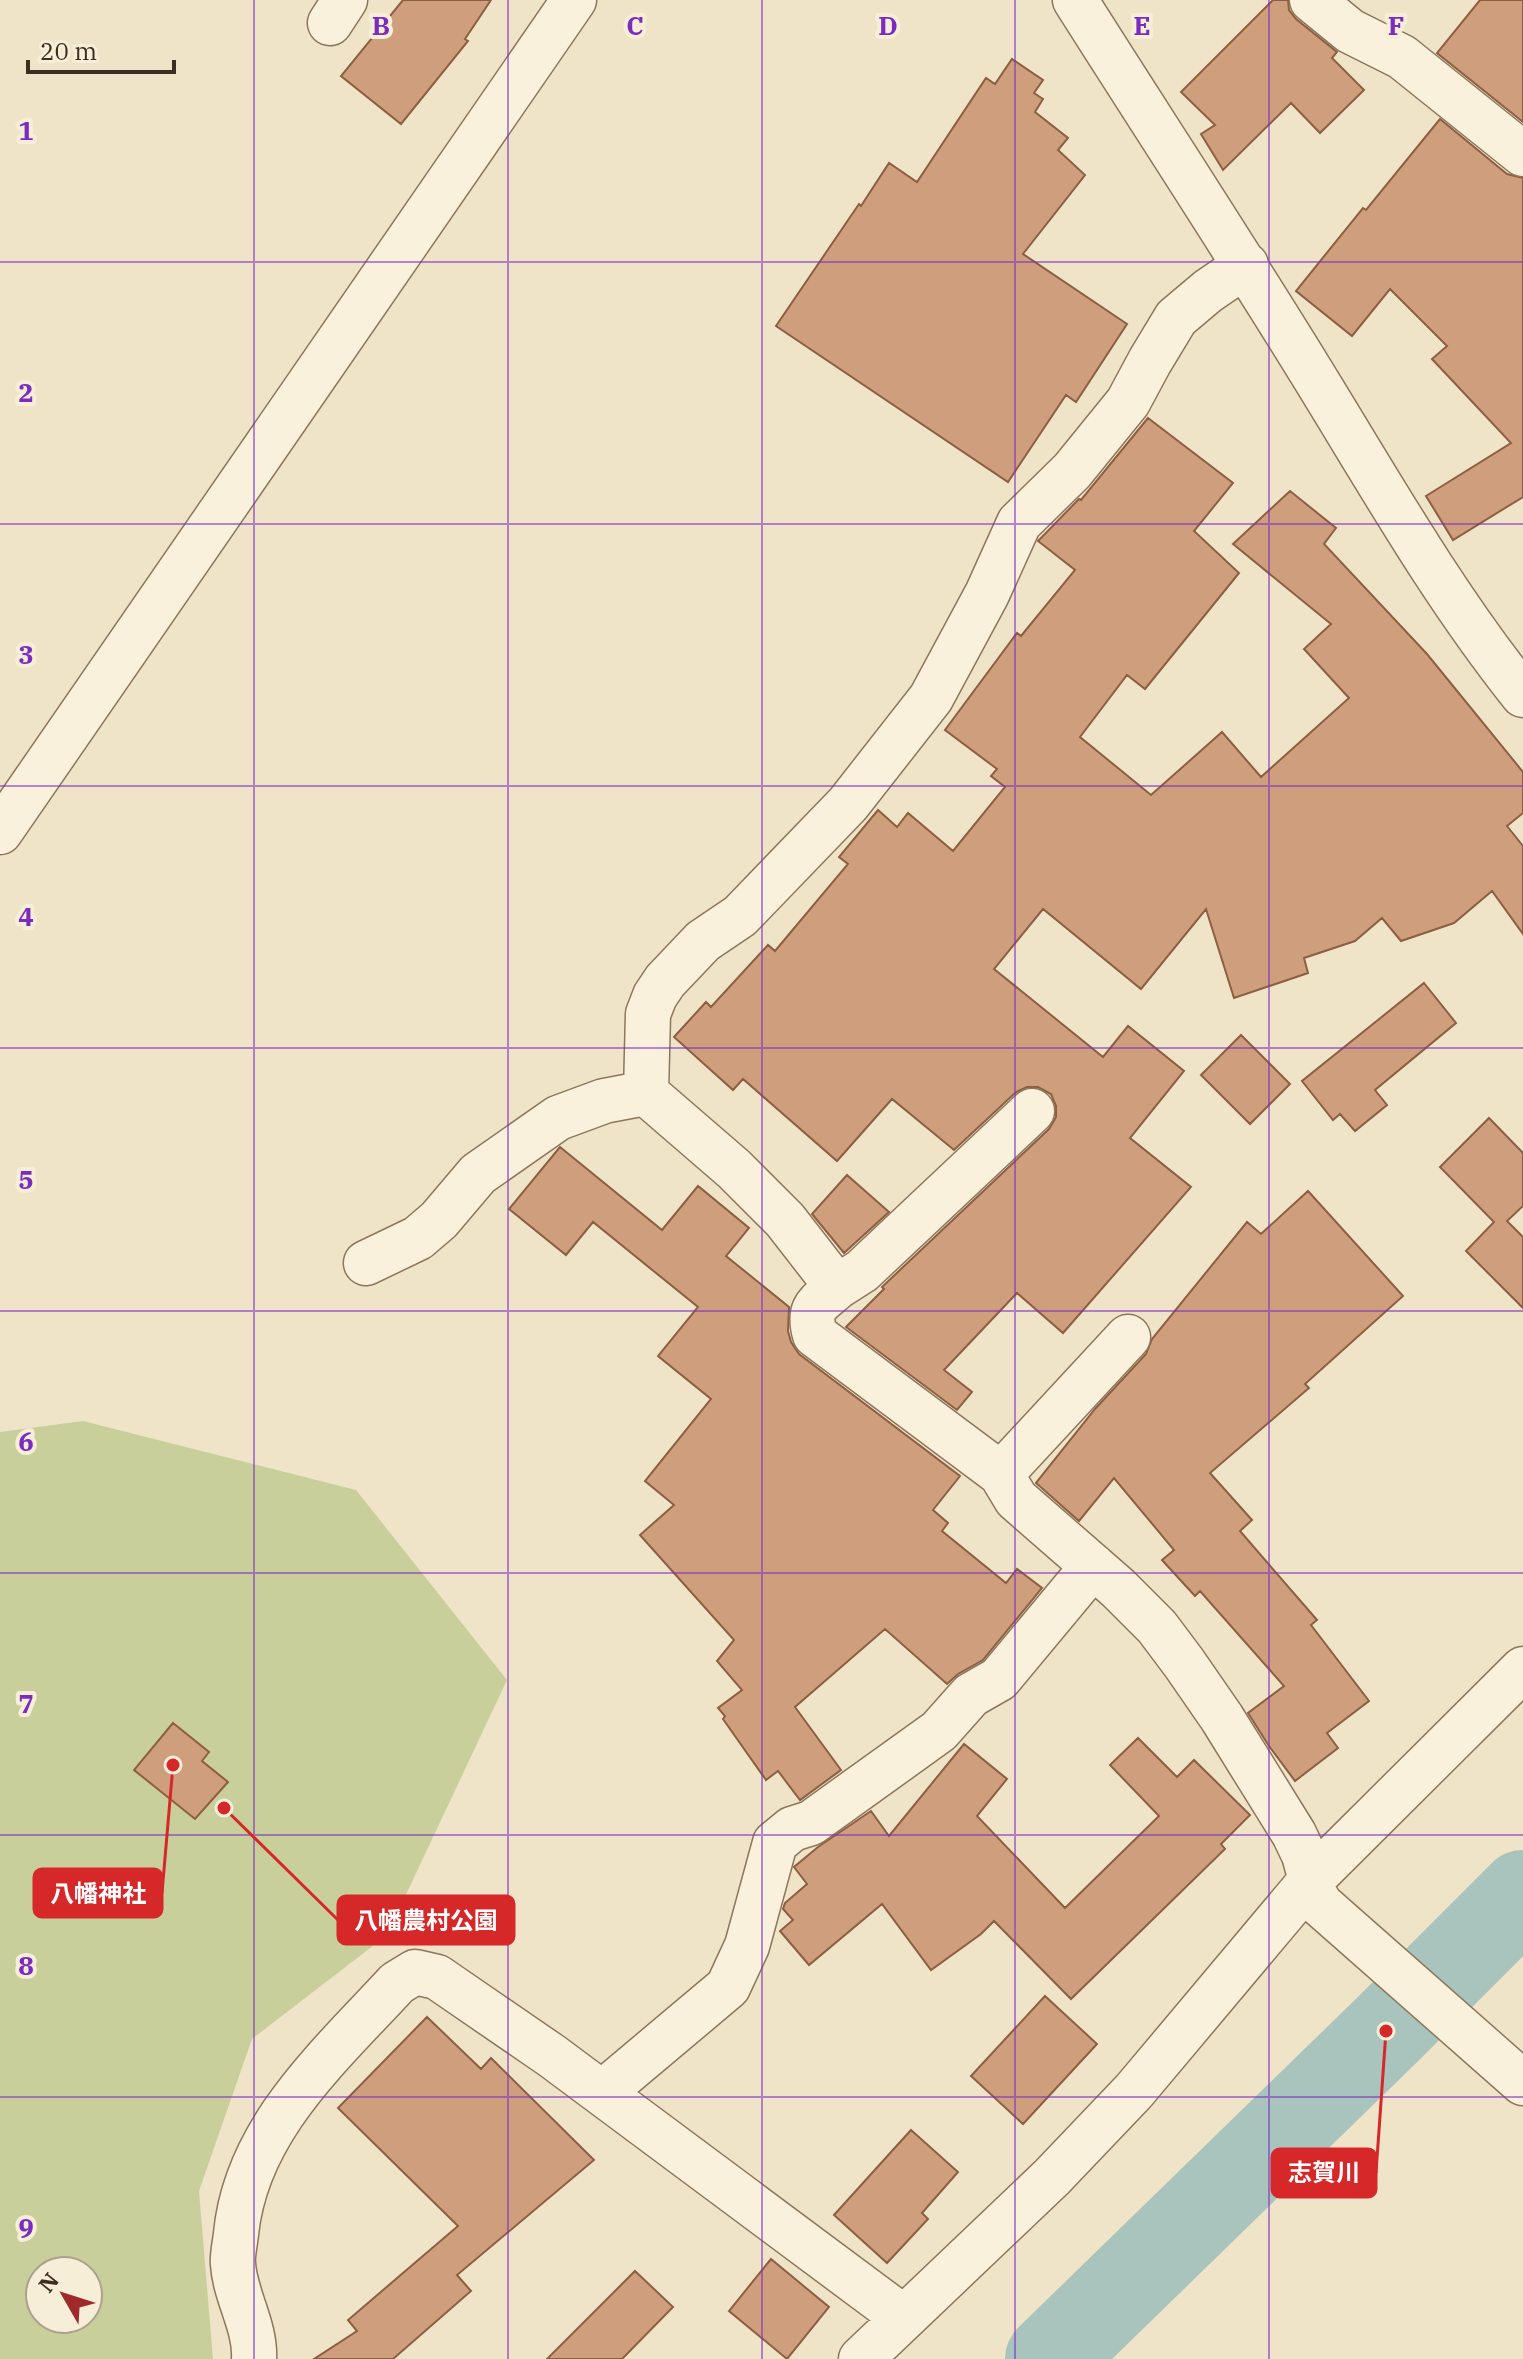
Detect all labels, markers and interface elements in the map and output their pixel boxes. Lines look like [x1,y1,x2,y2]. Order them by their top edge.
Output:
text: B [372,8,390,42]
text: C [626,8,644,42]
text: D [878,8,898,42]
text: E [1133,8,1151,42]
text: F [1388,8,1404,42]
scale bar [28,24,174,74]
text: 20 m [40,35,97,67]
text: 1 [18,113,34,147]
text: 2 [18,375,34,409]
text: 3 [18,637,34,671]
text: 4 [18,899,34,933]
text: 5 [18,1162,34,1196]
text: 6 [18,1424,34,1458]
text: 7 [18,1686,34,1720]
callout: 八幡神社 [34,1869,162,1917]
text: 八幡神社 [50,1877,146,1909]
callout: 八幡農村公園 [338,1896,514,1944]
text: 八幡農村公園 [354,1904,498,1936]
text: 8 [18,1948,34,1982]
callout: 志賀川 [1272,2149,1376,2197]
text: 志賀川 [1288,2156,1360,2188]
text: 9 [18,2210,34,2244]
north arrow [24,2255,104,2335]
text: N [31,2266,65,2298]

